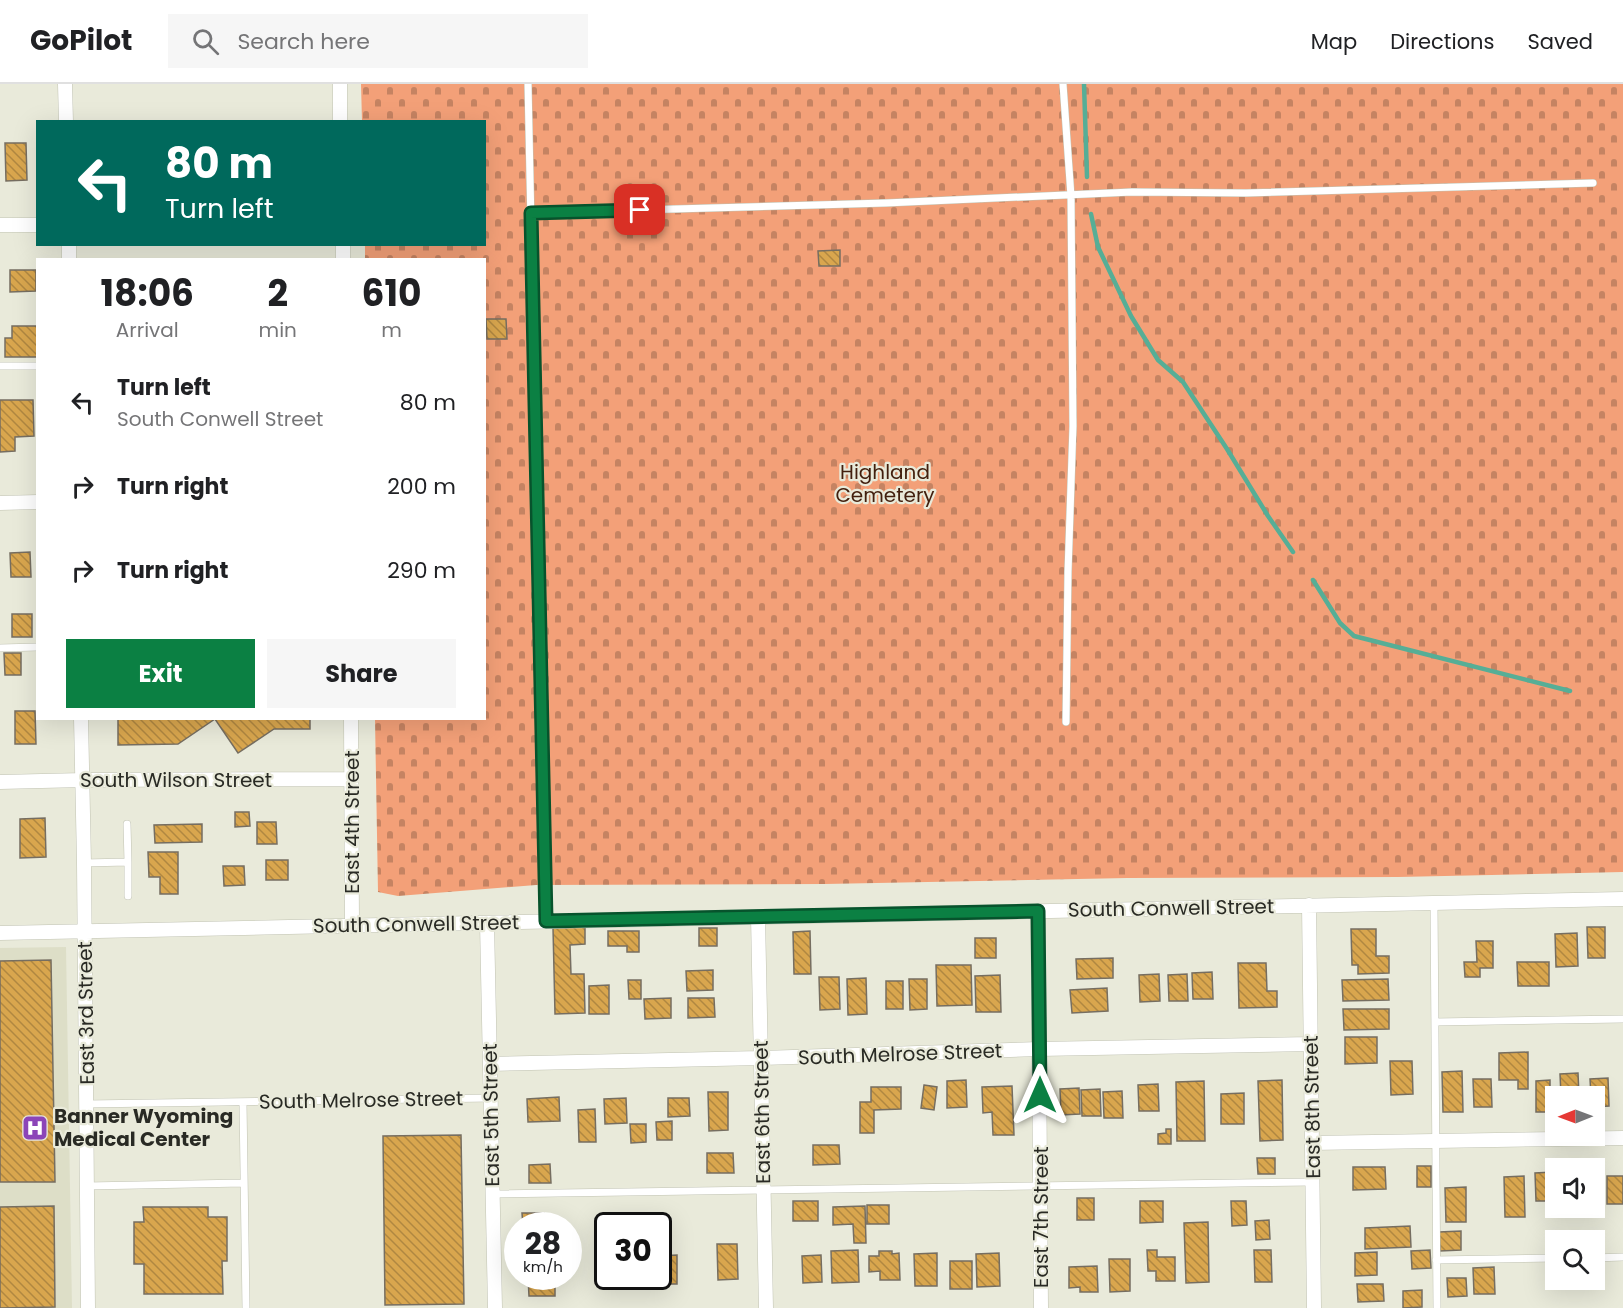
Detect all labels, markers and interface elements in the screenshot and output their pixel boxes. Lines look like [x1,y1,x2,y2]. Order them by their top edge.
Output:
search box [168,14,588,68]
text: GoPilot [30,21,132,60]
icon: search [189,25,222,58]
text: Search here [237,26,370,57]
text: Map [1311,27,1357,56]
text: Directions [1390,27,1494,56]
text: Saved [1527,27,1593,56]
text: 80 m [165,134,273,193]
icon: left [66,144,144,222]
pin [614,184,665,235]
text: Turn left [165,190,274,227]
icon: arrive [623,193,656,226]
text: 18:06 [101,268,194,319]
text: 2 [267,268,288,319]
text: 610 [361,268,421,319]
text: Arrival [116,316,179,344]
text: min [259,316,297,344]
text: m [381,316,402,344]
text: Turn left [117,372,211,403]
icon: left [66,386,99,419]
text: 80 m [400,387,456,418]
text: South Conwell Street [117,405,323,433]
park label: Highland Cemetery [835,458,935,509]
icon: right [66,470,99,503]
text: Turn right [117,471,228,502]
text: 200 m [387,471,456,502]
icon: right [66,554,99,587]
text: Turn right [117,555,228,586]
text: 290 m [387,555,456,586]
button: Exit [66,639,255,708]
button: Share [267,639,456,708]
street label: East 4th Street [338,750,366,894]
street label: South Wilson Street [80,766,272,794]
street label: South Conwell Street [1068,892,1274,924]
street label: South Conwell Street [313,908,519,940]
street label: East 3rd Street [71,941,101,1085]
street label: East 8th Street [1297,1035,1327,1179]
street label: South Melrose Street [797,1036,1003,1072]
street label: East 6th Street [747,1040,777,1184]
street label: East 5th Street [476,1043,506,1187]
position arrow [1008,1063,1072,1127]
street label: South Melrose Street [259,1084,463,1116]
north arrow [1545,1086,1605,1146]
map controls [1545,1086,1605,1290]
place label: Banner Wyoming Medical Center [54,1102,233,1153]
hospital icon: Banner Wyoming Medical Center [20,1113,50,1143]
street label: East 7th Street [1027,1146,1055,1288]
button: sound [1545,1158,1605,1218]
speed limit sign: 30 [594,1212,672,1290]
text: 28 [525,1222,561,1265]
button: search [1545,1230,1605,1290]
text: km/h [523,1256,563,1277]

